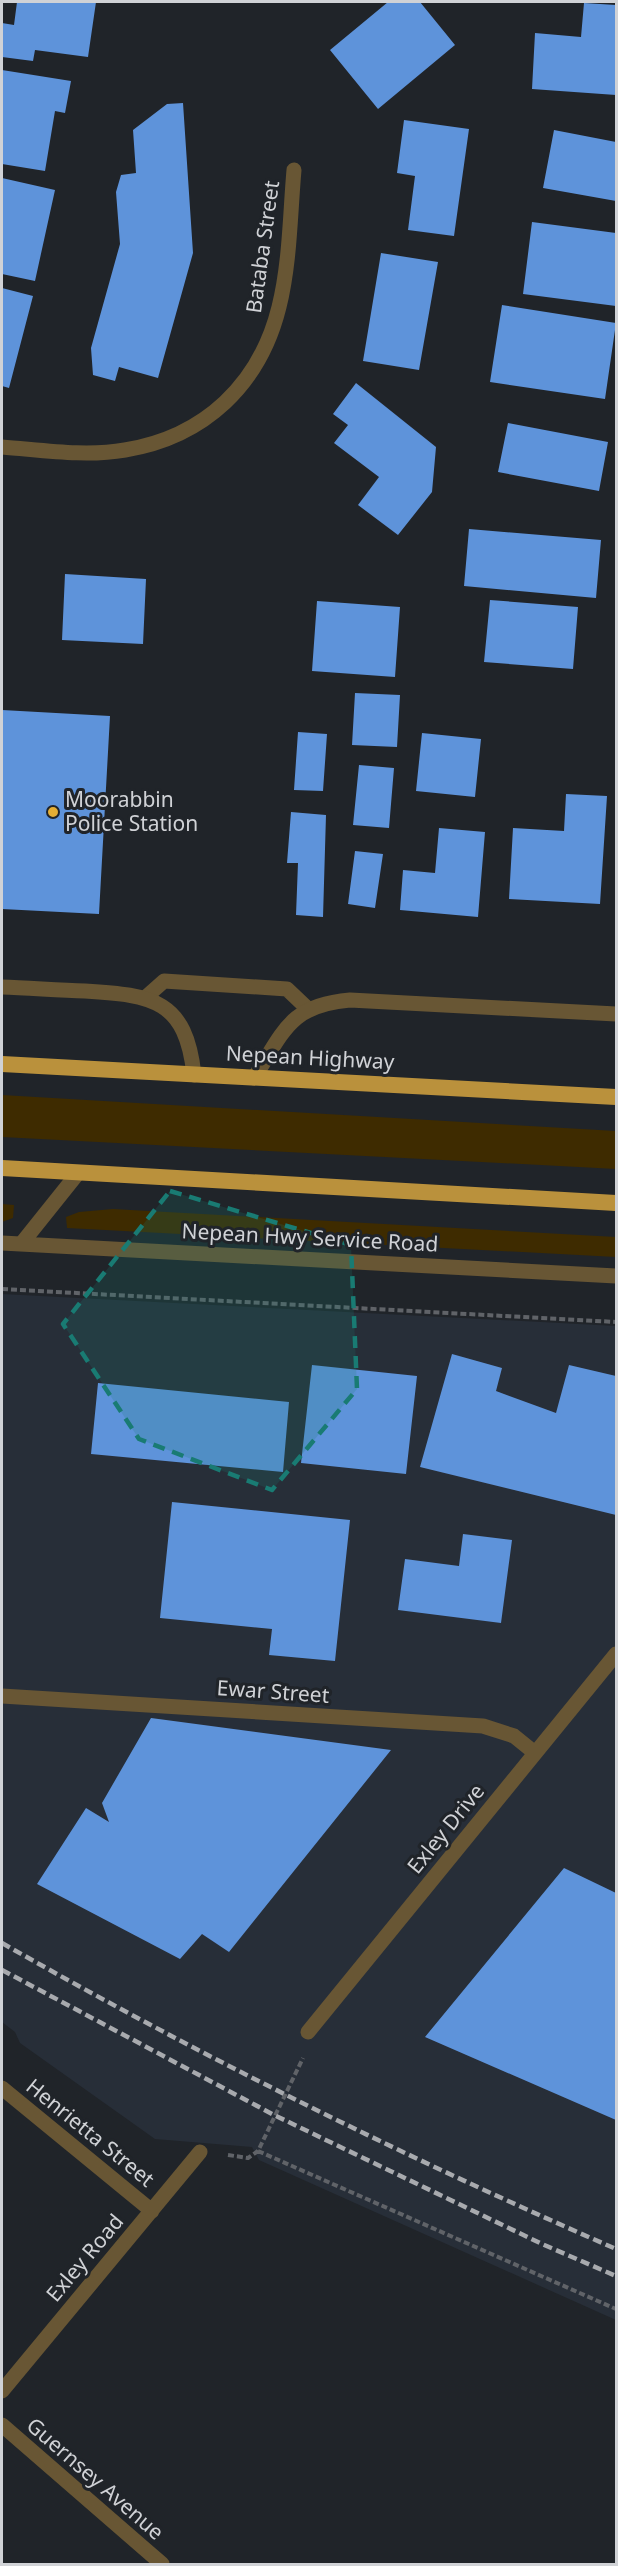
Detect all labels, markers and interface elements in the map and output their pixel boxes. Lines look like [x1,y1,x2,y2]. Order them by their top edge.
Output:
street label: Bataba Street [239,178,285,315]
place label: Moorabbin Police Station [65,785,198,837]
marker: Moorabbin Police Station [46,805,60,819]
street label: Nepean Highway [225,1039,395,1075]
street label: Nepean Hwy Service Road [181,1216,439,1258]
street label: Ewar Street [216,1673,331,1709]
street label: Exley Drive [400,1778,490,1879]
street label: Henrietta Street [21,2072,161,2193]
street label: Exley Road [39,2208,129,2307]
street label: Guernsey Avenue [21,2411,170,2546]

